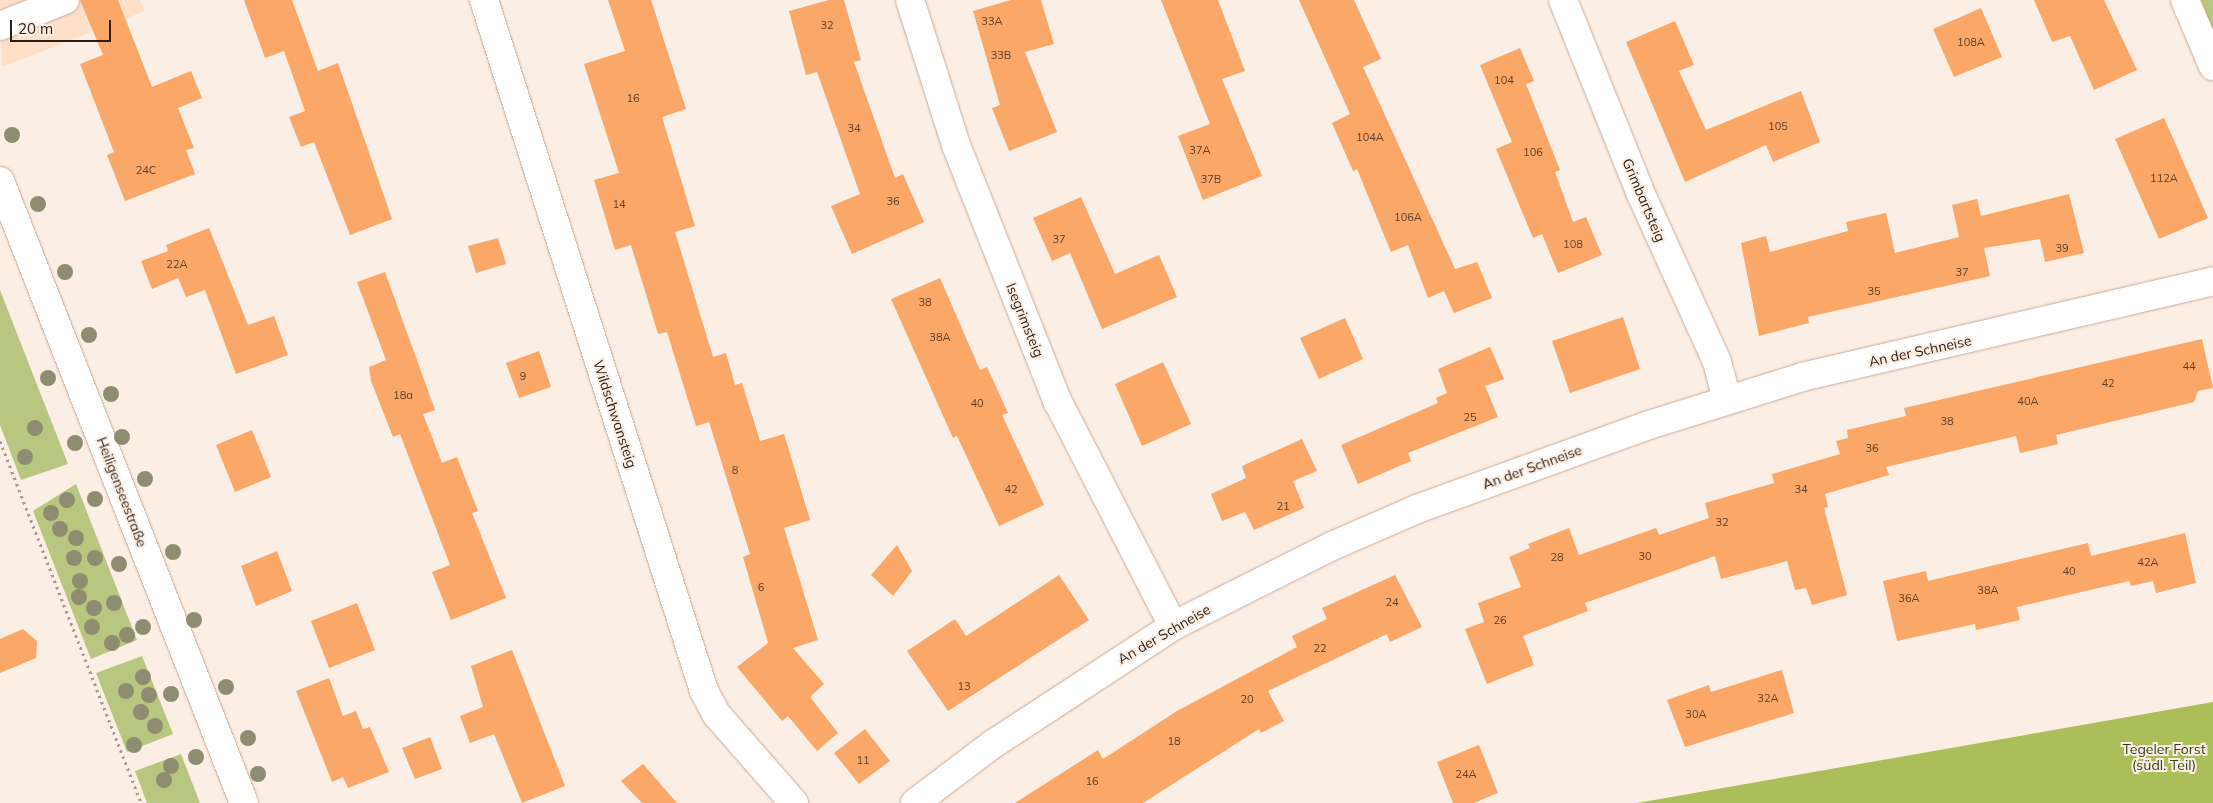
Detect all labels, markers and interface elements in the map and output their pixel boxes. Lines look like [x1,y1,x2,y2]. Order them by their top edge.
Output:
scale bar [12,10,114,42]
house number: 33A [981,14,1003,28]
house number: 32 [820,18,834,32]
text: 20 m [18,19,53,38]
house number: 108A [1957,35,1985,49]
house number: 33B [991,48,1011,62]
house number: 104 [1494,73,1514,87]
house number: 16 [626,91,640,105]
house number: 105 [1768,119,1788,133]
house number: 34 [847,121,861,135]
house number: 104A [1356,130,1384,144]
house number: 37A [1189,143,1211,157]
house number: 106 [1523,145,1543,159]
street label: Grimbartsteig [1619,156,1669,244]
house number: 24C [136,163,156,177]
house number: 112A [2150,171,2178,185]
house number: 37B [1201,172,1221,186]
house number: 36 [886,194,900,208]
house number: 14 [612,197,626,211]
house number: 106A [1394,210,1422,224]
house number: 37 [1052,232,1066,246]
house number: 108 [1563,237,1583,251]
house number: 39 [2055,241,2069,255]
house number: 22A [166,257,188,271]
house number: 37 [1955,265,1969,279]
street label: Isegrimsteig [1003,280,1047,360]
house number: 35 [1867,284,1881,298]
house number: 38 [918,295,932,309]
house number: 38A [929,330,951,344]
street label: An der Schneise [1867,332,1973,370]
street label: Wildschwansteig [590,358,640,470]
house number: 44 [2182,359,2196,373]
house number: 9 [520,369,526,383]
house number: 42 [2101,376,2115,390]
house number: 18a [393,388,413,402]
house number: 40A [2017,394,2039,408]
house number: 40 [970,396,984,410]
house number: 25 [1463,410,1477,424]
house number: 38 [1940,414,1954,428]
street label: Heiligenseestraße [93,435,151,549]
street label: An der Schneise [1480,441,1584,493]
house number: 36 [1865,441,1879,455]
house number: 8 [732,463,738,477]
house number: 42 [1004,482,1018,496]
house number: 34 [1794,482,1808,496]
house number: 21 [1276,499,1290,513]
house number: 32 [1715,515,1729,529]
house number: 30 [1638,549,1652,563]
house number: 28 [1550,550,1564,564]
house number: 42A [2137,555,2159,569]
house number: 40 [2062,564,2076,578]
house number: 6 [758,580,764,594]
house number: 38A [1977,583,1999,597]
house number: 36A [1898,591,1920,605]
house number: 24 [1385,595,1399,609]
street label: An der Schneise [1115,601,1213,667]
house number: 26 [1493,613,1507,627]
house number: 22 [1313,641,1327,655]
house number: 13 [957,679,971,693]
house number: 32A [1757,691,1779,705]
house number: 20 [1240,692,1254,706]
house number: 30A [1685,707,1707,721]
house number: 18 [1167,734,1181,748]
park label: Tegeler Forst (südl. Teil) [2122,741,2206,774]
house number: 11 [856,753,870,767]
house number: 24A [1455,767,1477,781]
house number: 16 [1085,774,1099,788]

